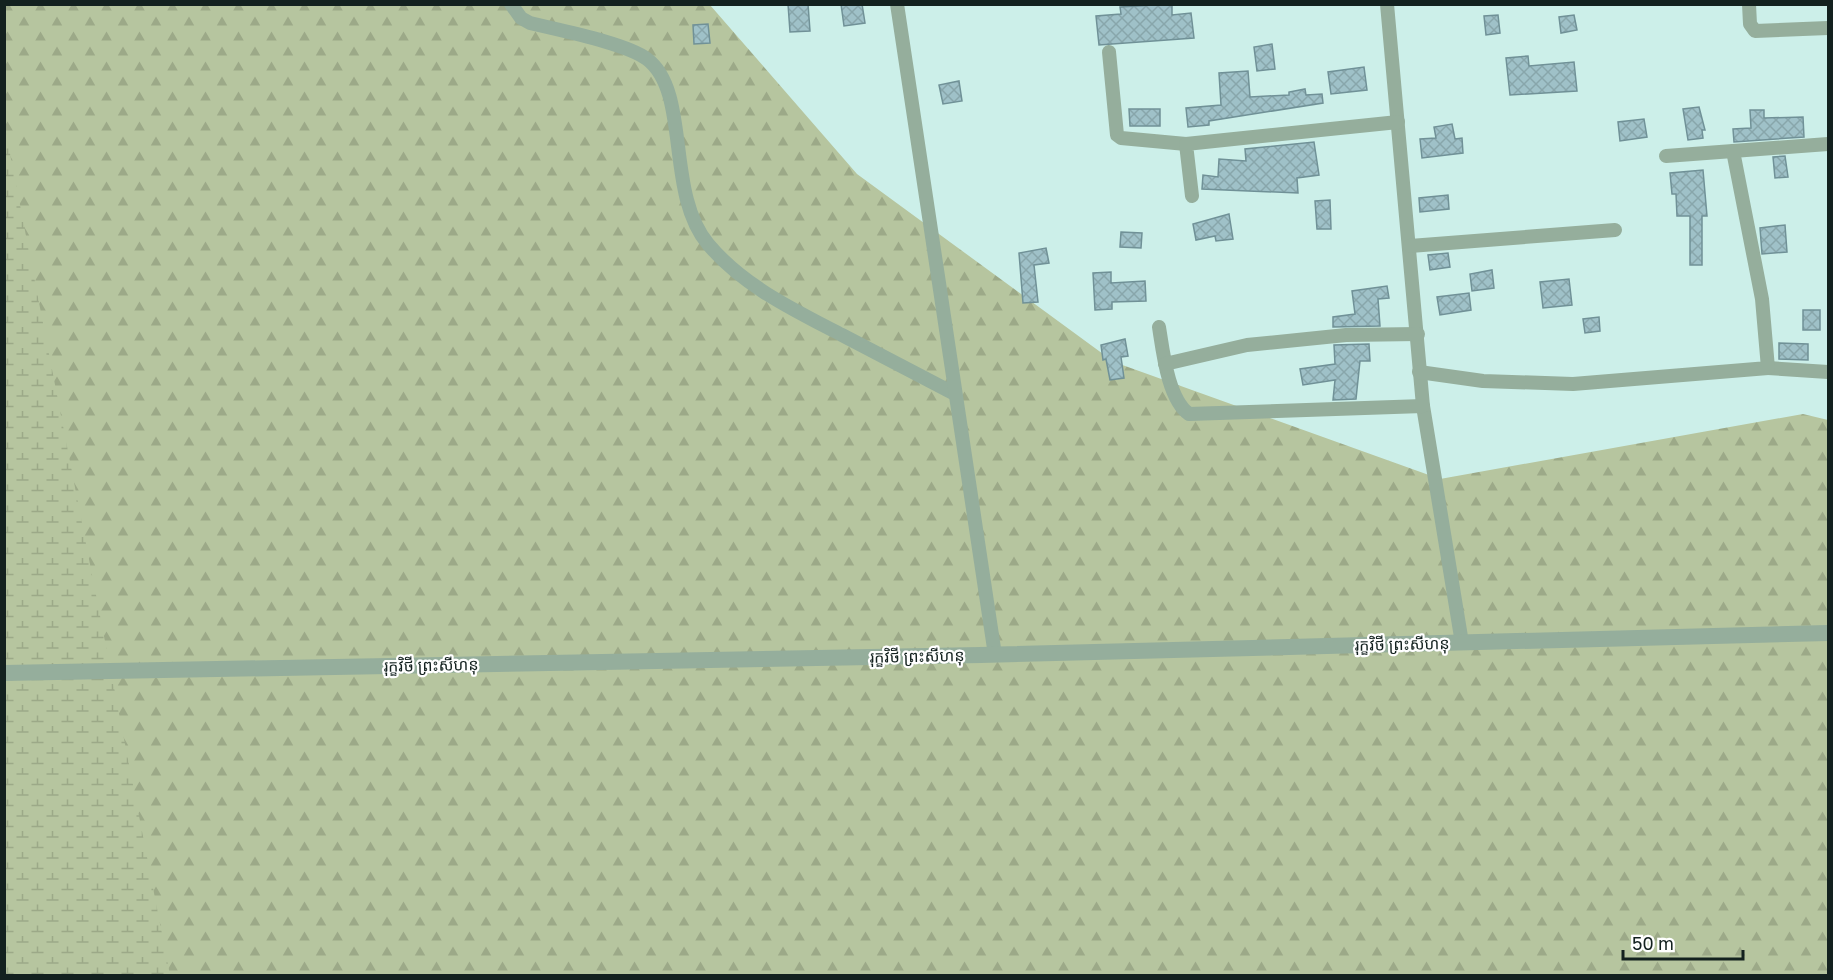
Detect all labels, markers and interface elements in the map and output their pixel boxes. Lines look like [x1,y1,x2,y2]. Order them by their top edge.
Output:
street label: រុក្ខវិថី ព្រះសីហនុ [1354,633,1450,656]
street label: រុក្ខវិថី ព្រះសីហនុ [869,645,965,668]
street label: រុក្ខវិថី ព្រះសីហនុ [383,654,479,677]
scale bar [1623,923,1743,961]
text: 50 m [1632,932,1674,954]

